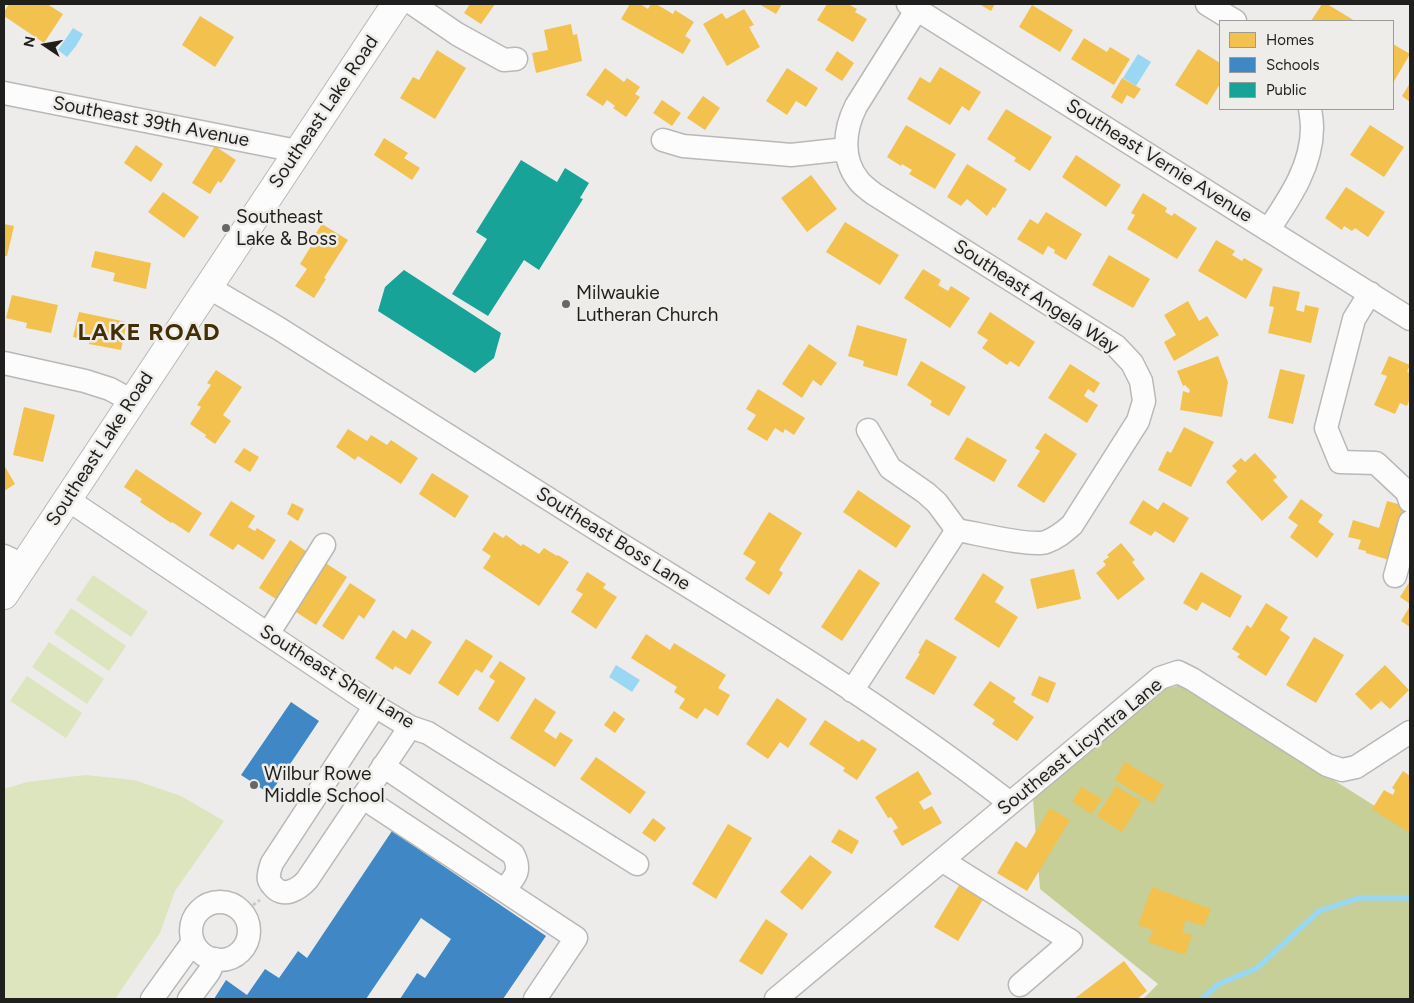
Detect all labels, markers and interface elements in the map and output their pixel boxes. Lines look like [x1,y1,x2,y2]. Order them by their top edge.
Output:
north arrow [20,20,70,70]
legend [1219,20,1394,110]
street label: Southeast Lake Road [264,31,384,193]
text: Homes [1266,31,1314,49]
text: N [20,35,39,49]
text: Schools [1266,56,1319,74]
text: Public [1266,81,1307,99]
street label: Southeast 39th Avenue [51,92,251,152]
street label: Southeast Vernie Avenue [1062,94,1256,228]
place label: Southeast Lake & Boss [236,206,337,250]
marker: Southeast Lake & Boss [220,222,232,234]
street label: Southeast Angela Way [949,235,1123,359]
place label: Milwaukie Lutheran Church [576,282,718,326]
marker: Milwaukie Lutheran Church [560,298,572,310]
district label: LAKE ROAD [76,319,222,347]
street label: Southeast Lake Road [42,368,158,530]
street label: Southeast Boss Lane [532,482,694,596]
street label: Southeast Shell Lane [255,620,419,734]
street label: Southeast Licyntra Lane [993,674,1167,820]
place label: Wilbur Rowe Middle School [264,763,385,807]
marker: Wilbur Rowe Middle School [248,779,260,791]

